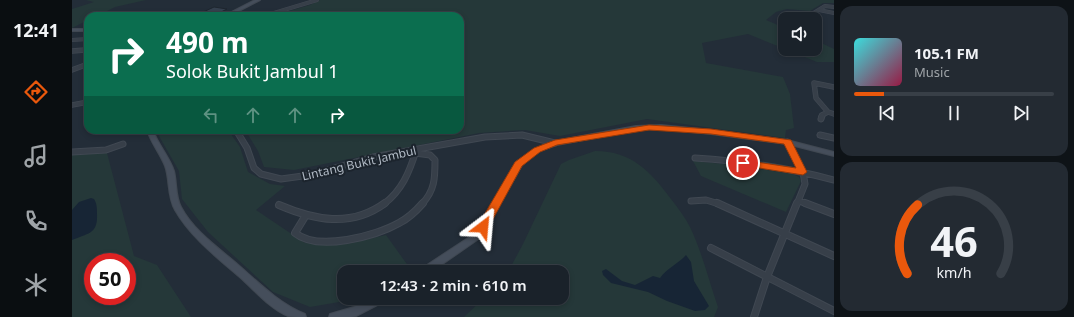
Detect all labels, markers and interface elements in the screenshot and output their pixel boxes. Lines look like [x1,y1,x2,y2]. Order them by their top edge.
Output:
map controls [778,12,822,56]
button: sound [778,12,822,56]
text: 12:41 [13,18,59,42]
text: 490 m [166,23,249,61]
icon: right [100,28,152,80]
text: 105.1 FM [914,43,979,63]
text: Solok Bukit Jambul 1 [166,59,339,83]
text: Music [914,63,950,81]
icon: directions [22,78,50,106]
icon: previous [876,102,898,124]
icon: pause [943,102,965,124]
icon: next [1010,102,1032,124]
icon: left [200,104,222,126]
icon: ahead [242,104,264,126]
icon: ahead [284,104,306,126]
icon: right [326,104,348,126]
icon: music [22,142,50,170]
street label: Lintang Bukit Jambul [300,142,418,184]
pin [726,146,760,180]
icon: arrive [732,152,754,174]
position arrow [462,206,504,248]
icon: phone [22,207,50,235]
text: 46 [930,213,978,269]
speed limit sign: 50 [84,253,136,305]
text: km/h [936,263,972,282]
icon: climate [22,271,50,299]
text: 12:43 · 2 min · 610 m [379,275,527,295]

